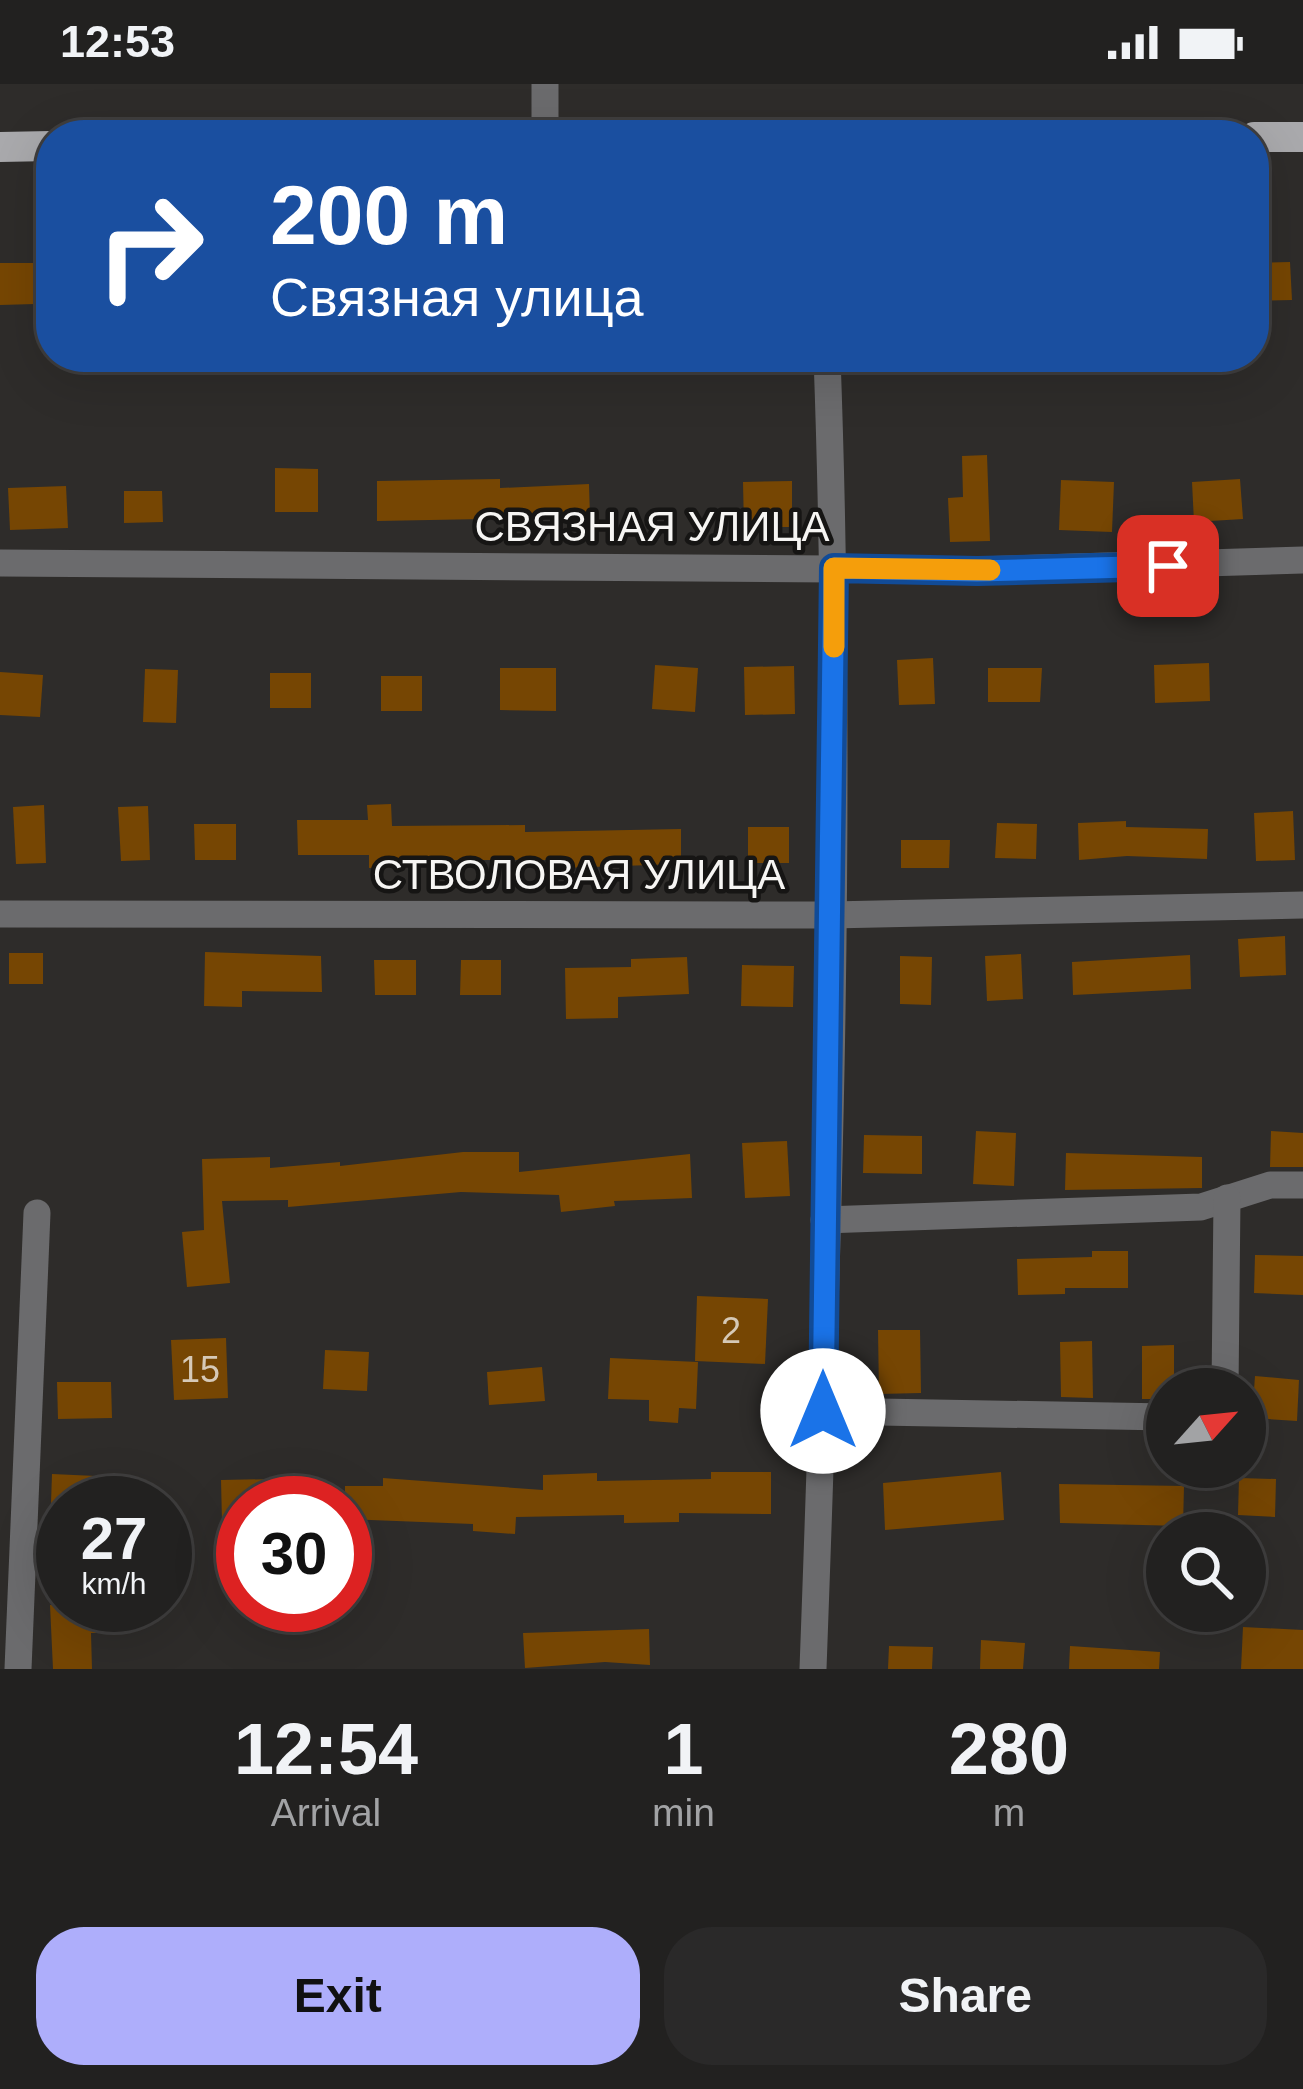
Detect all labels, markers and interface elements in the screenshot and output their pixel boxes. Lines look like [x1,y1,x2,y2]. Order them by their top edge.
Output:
text: 12:53 [60,16,175,67]
icon: right [72,168,228,324]
text: 200 m [270,168,508,262]
text: Связная улица [270,267,644,327]
street label: СВЯЗНАЯ УЛИЦА [474,503,830,550]
pin [1117,515,1219,617]
icon: arrive [1135,533,1201,599]
street label: СТВОЛОВАЯ УЛИЦА [373,851,785,898]
house number: 2 [721,1310,741,1351]
position arrow [760,1348,886,1474]
house number: 15 [180,1349,220,1390]
north arrow [1146,1368,1266,1488]
map controls [1146,1368,1266,1632]
speed limit sign: 30 [216,1476,372,1632]
text: 27 [81,1505,147,1572]
button: search [1146,1512,1266,1632]
text: km/h [81,1567,147,1600]
text: 12:54 [234,1709,418,1789]
text: 1 [663,1709,704,1789]
text: 280 [949,1709,1069,1789]
text: Arrival [271,1791,381,1834]
text: min [652,1791,715,1834]
text: m [993,1791,1025,1834]
button: Exit [36,1927,640,2065]
button: Share [664,1927,1267,2065]

